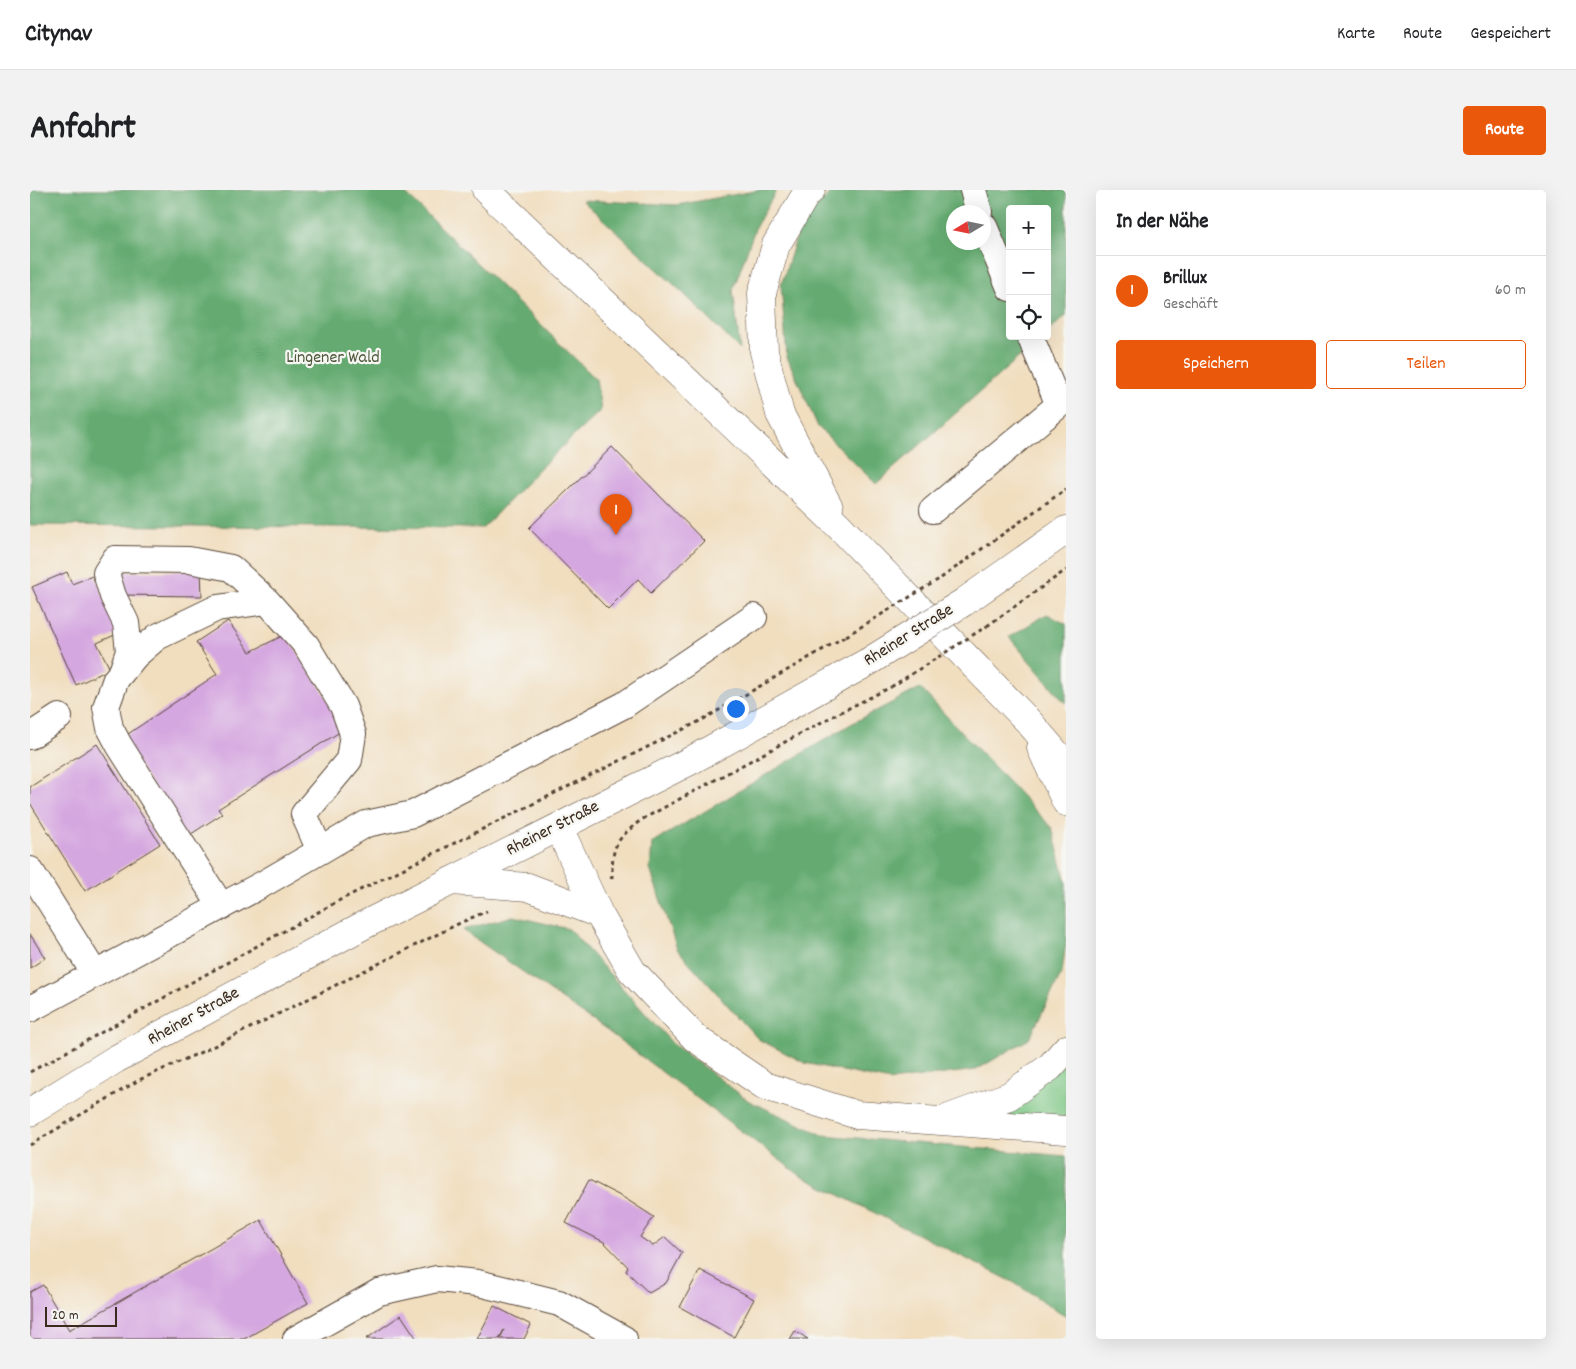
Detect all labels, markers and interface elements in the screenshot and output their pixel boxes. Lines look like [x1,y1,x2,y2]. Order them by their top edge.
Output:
text: Citynav [25,18,92,52]
text: Karte [1337,22,1375,47]
text: Route [1403,22,1442,47]
text: Gespeichert [1470,22,1551,47]
text: Anfahrt [30,105,136,155]
button: Route [1463,106,1546,155]
north arrow [946,205,991,250]
map controls [1006,205,1051,340]
button: + [1006,205,1051,250]
text: In der Nähe [1116,208,1208,238]
button: − [1006,250,1051,295]
text: Brillux [1163,266,1207,293]
text: 1 [1130,279,1134,302]
text: 60 m [1495,279,1526,302]
text: Geschäft [1163,293,1218,316]
button: locate [1006,295,1051,340]
button: Speichern [1116,340,1316,389]
button: Teilen [1326,340,1526,389]
park label: Lingener Wald [286,346,380,371]
pin: 1 [600,494,632,535]
street label: Rheiner Straße [859,598,959,673]
your location [723,696,749,722]
street label: Rheiner Straße [502,795,604,863]
street label: Rheiner Straße [144,981,244,1053]
scale bar [45,1304,118,1327]
text: 20 m [52,1306,79,1326]

